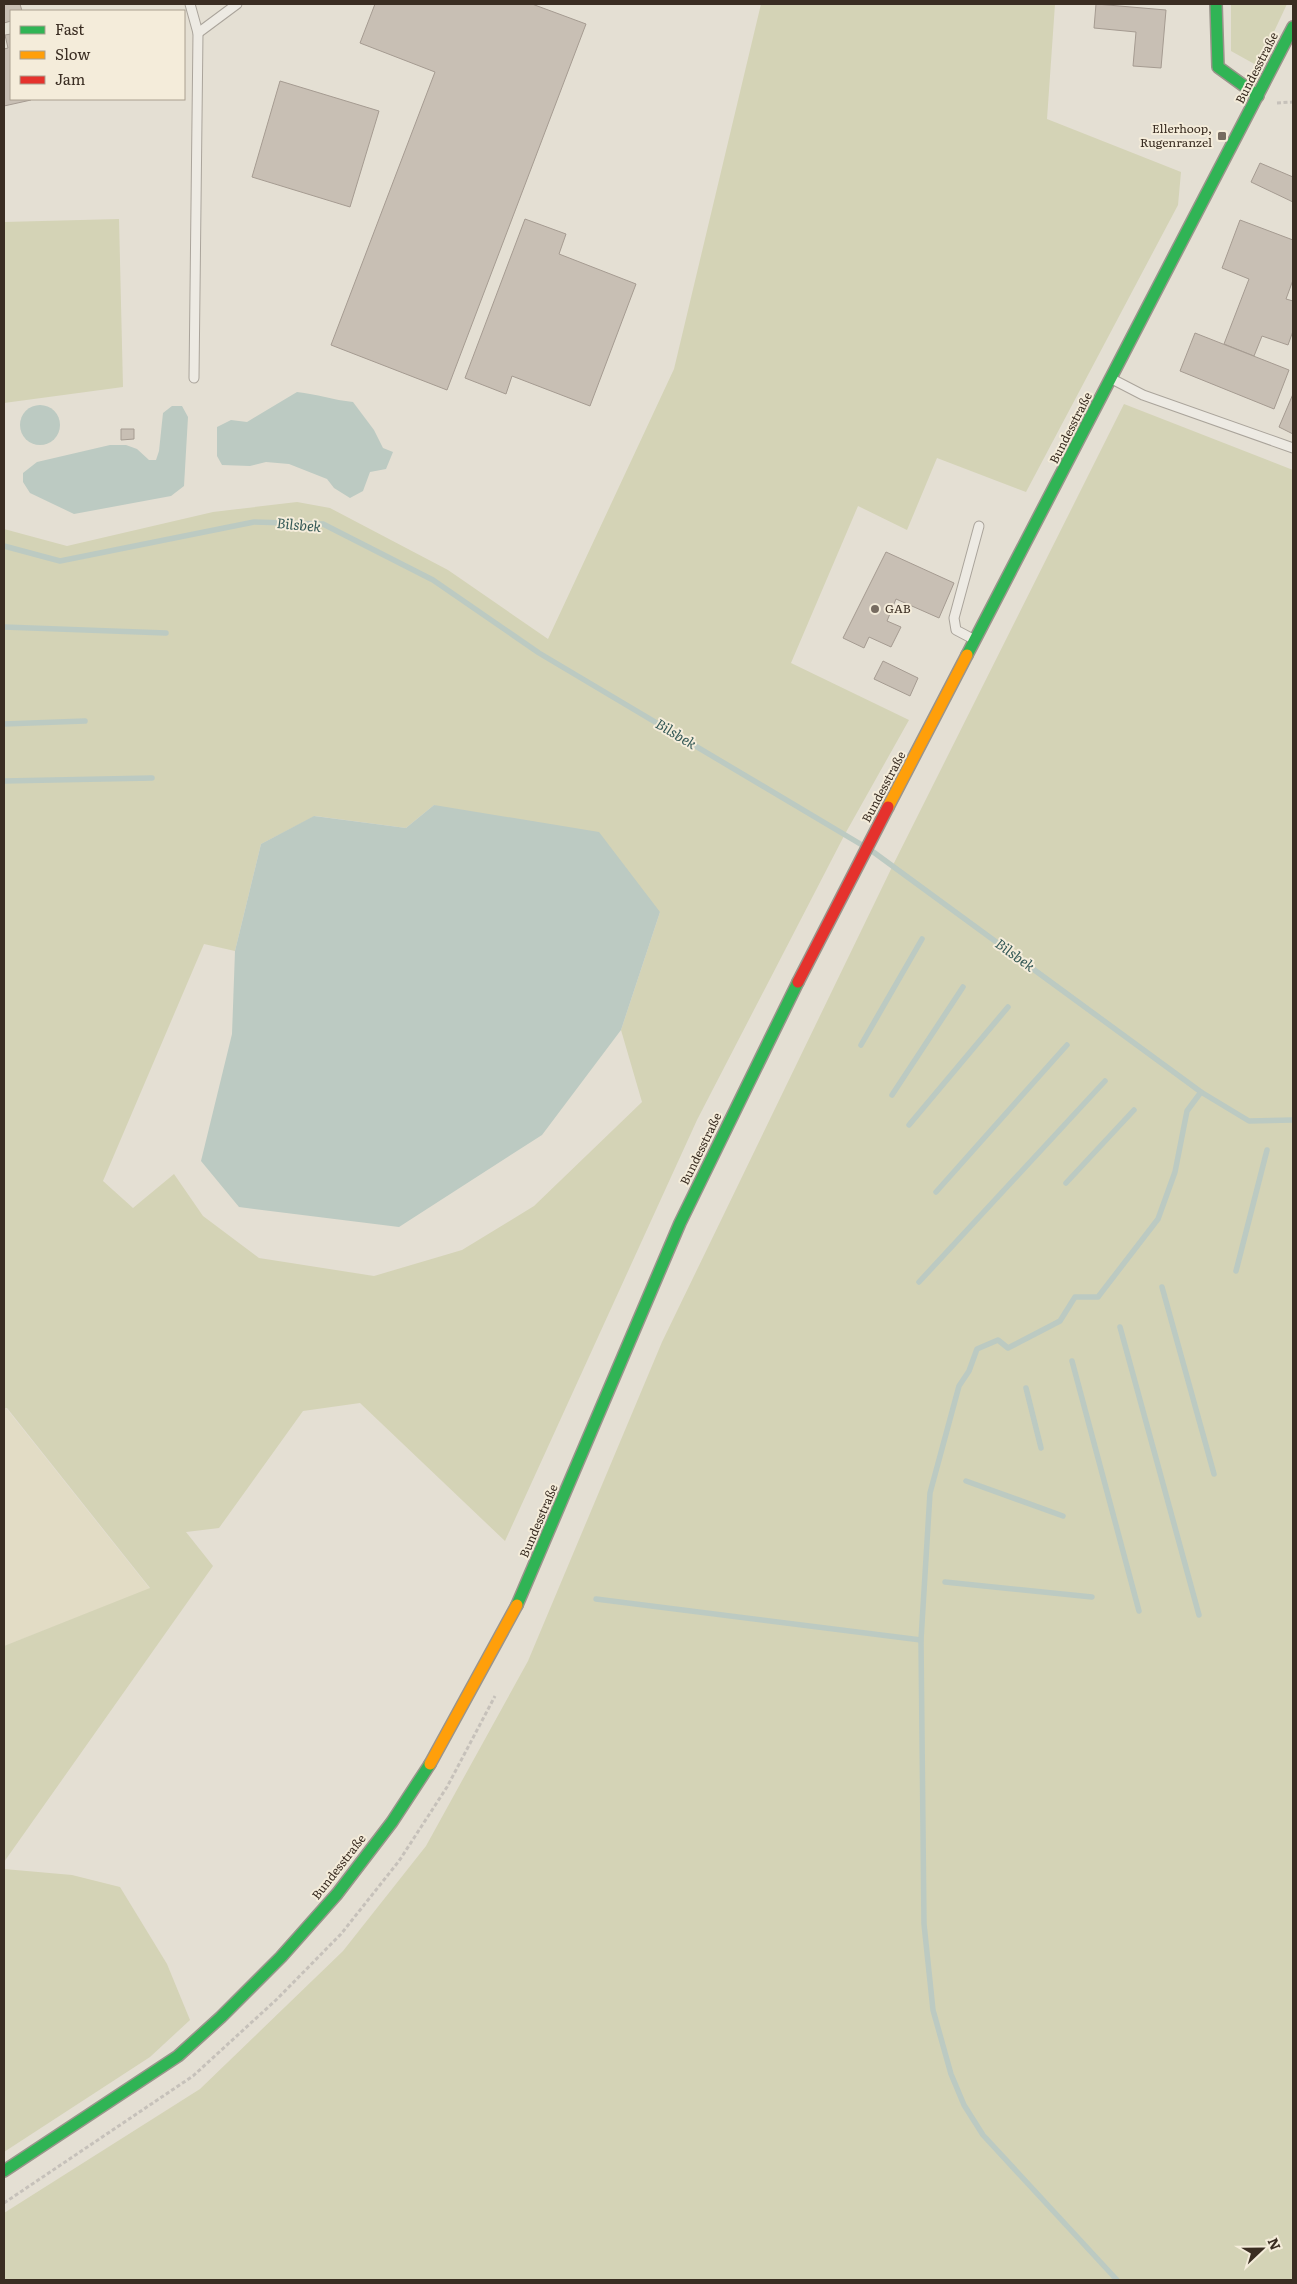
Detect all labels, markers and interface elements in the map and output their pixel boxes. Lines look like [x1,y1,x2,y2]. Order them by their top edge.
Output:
legend [10,10,185,100]
text: Fast [55,17,84,40]
street label: Bundesstraße [1230,28,1282,107]
text: Slow [55,42,90,65]
text: Jam [55,67,86,90]
place label: Ellerhoop, Rugenranzel [1140,119,1212,151]
marker: Ellerhoop, Rugenranzel [1216,130,1228,142]
street label: Bundesstraße [1044,388,1096,467]
water label: Bilsbek [276,512,322,536]
place label: GAB [885,599,911,617]
marker: GAB [869,603,881,615]
water label: Bilsbek [652,713,701,753]
street label: Bundesstraße [857,748,909,825]
water label: Bilsbek [992,933,1040,976]
street label: Bundesstraße [675,1109,725,1188]
street label: Bundesstraße [514,1481,562,1560]
street label: Bundesstraße [307,1830,369,1903]
north arrow [1237,2224,1287,2274]
text: N [1264,2235,1287,2253]

